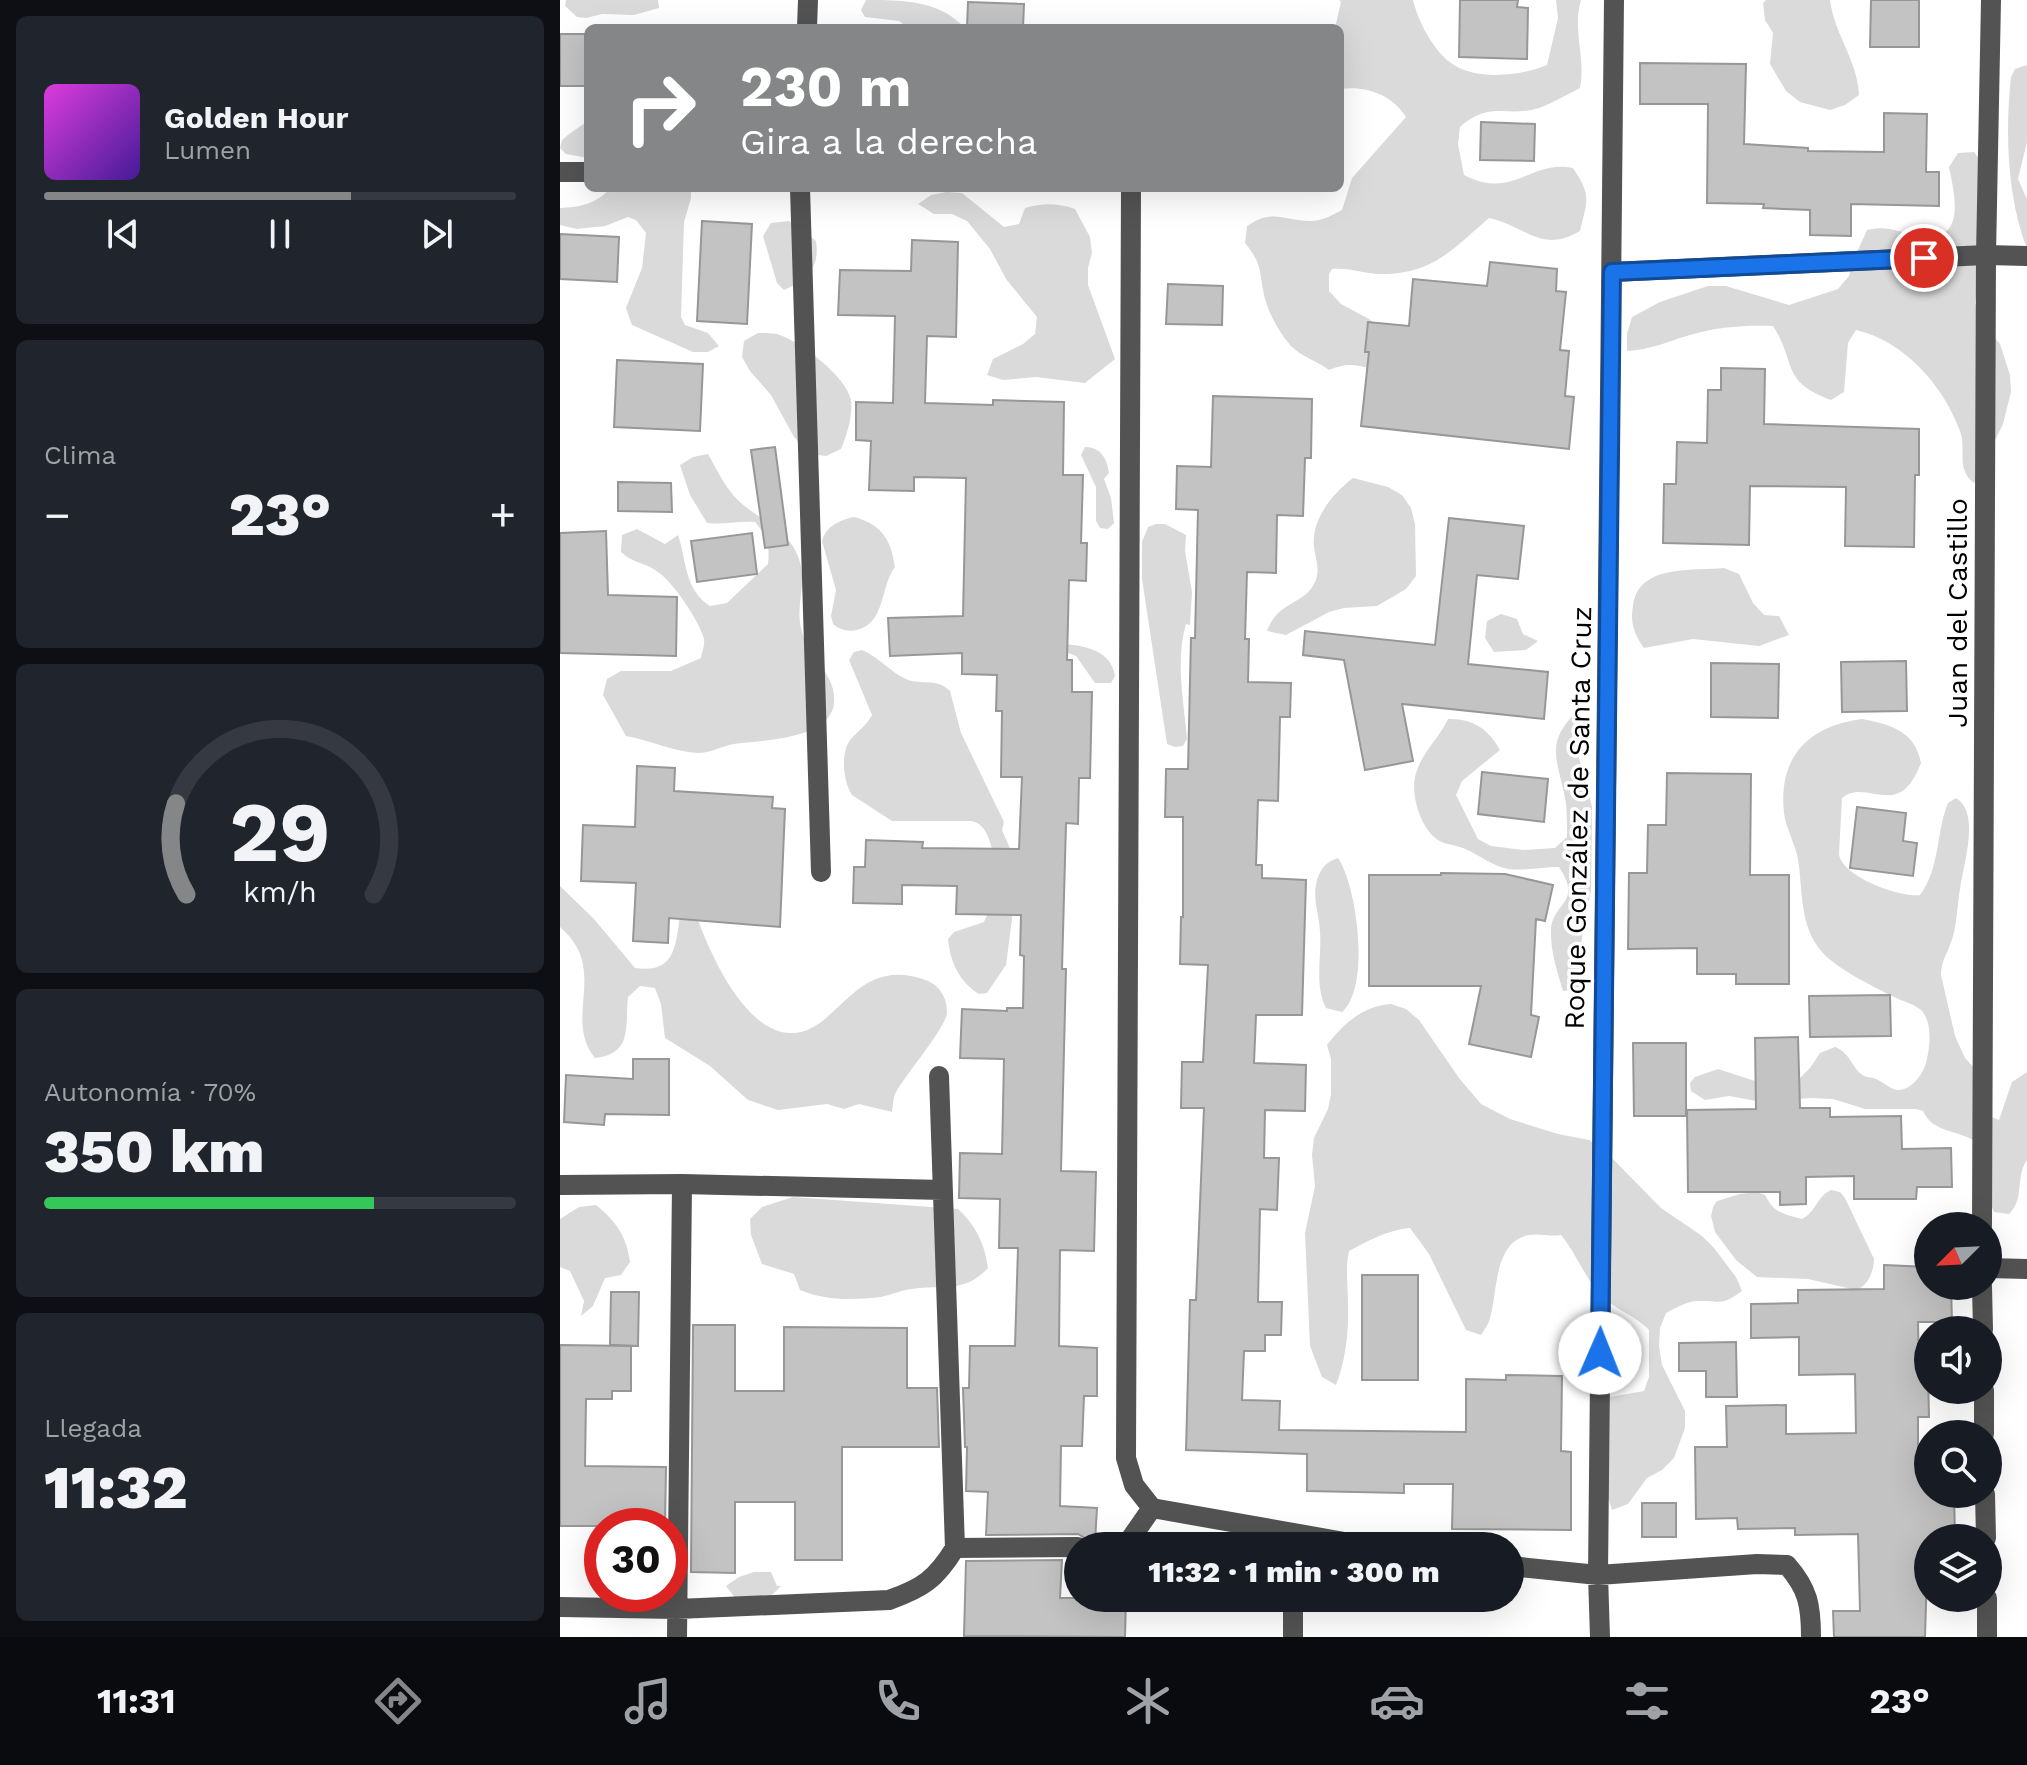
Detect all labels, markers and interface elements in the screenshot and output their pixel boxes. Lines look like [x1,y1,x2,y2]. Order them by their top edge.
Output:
text: 230 m [740,54,911,120]
icon: right [608,56,712,160]
text: Golden Hour [164,100,348,135]
text: Gira a la derecha [740,121,1037,163]
text: Lumen [164,135,251,165]
icon: previous [101,212,145,256]
icon: pause [258,212,302,256]
icon: next [415,212,459,256]
pin [1890,224,1958,292]
icon: arrive [1902,236,1946,280]
text: Clima [44,440,116,470]
text: 23° [229,479,331,550]
text: − [44,489,71,541]
text: + [489,489,516,541]
street label: Juan del Castillo [1941,498,1974,728]
street label: Roque González de Santa Cruz [1558,606,1598,1030]
text: 29 [230,783,330,880]
text: km/h [243,875,317,909]
text: Autonomía · 70% [44,1077,256,1107]
text: 350 km [44,1116,265,1187]
north arrow [1914,1212,2002,1300]
map controls [1914,1212,2002,1612]
position arrow [1558,1311,1642,1395]
button: sound [1914,1316,2002,1404]
text: Llegada [44,1413,142,1443]
button: search [1914,1420,2002,1508]
text: 11:32 [44,1452,188,1523]
speed limit sign: 30 [584,1508,688,1612]
button: layers [1914,1524,2002,1612]
text: 11:32 · 1 min · 300 m [1148,1554,1440,1589]
icon: directions [370,1673,426,1729]
icon: music [620,1673,676,1729]
icon: phone [870,1673,926,1729]
icon: climate [1120,1673,1176,1729]
icon: car [1369,1673,1425,1729]
icon: filters [1619,1673,1675,1729]
text: 11:31 [97,1680,176,1722]
text: 23° [1869,1680,1930,1722]

